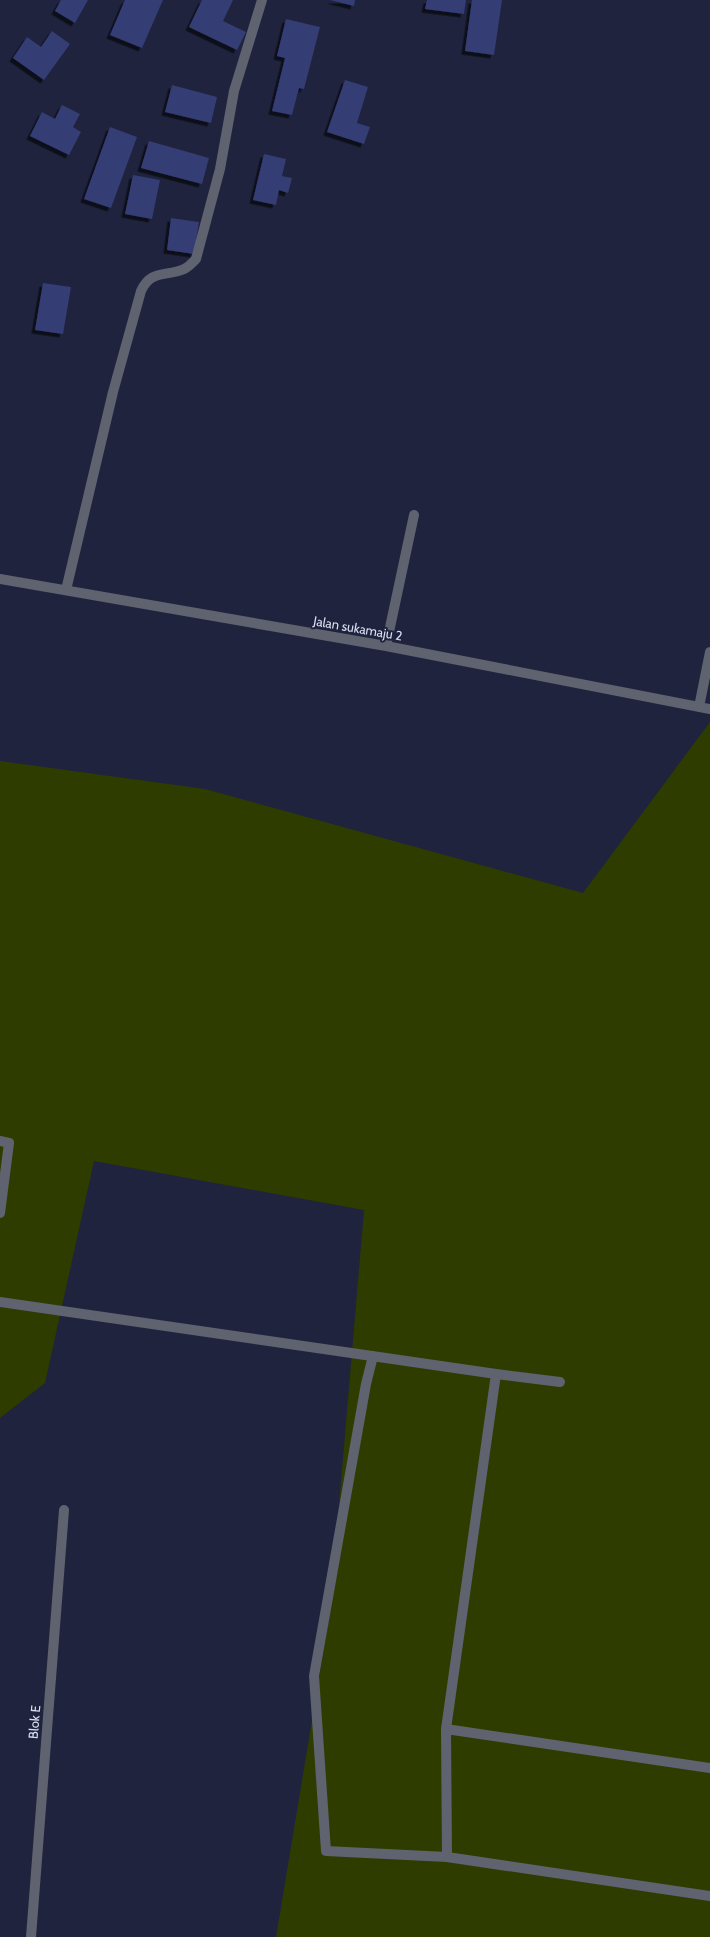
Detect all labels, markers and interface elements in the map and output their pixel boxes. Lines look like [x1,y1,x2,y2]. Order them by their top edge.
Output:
street label: Jalan sukamaju 2 [311,612,404,645]
street label: Blok E [25,1704,43,1740]

